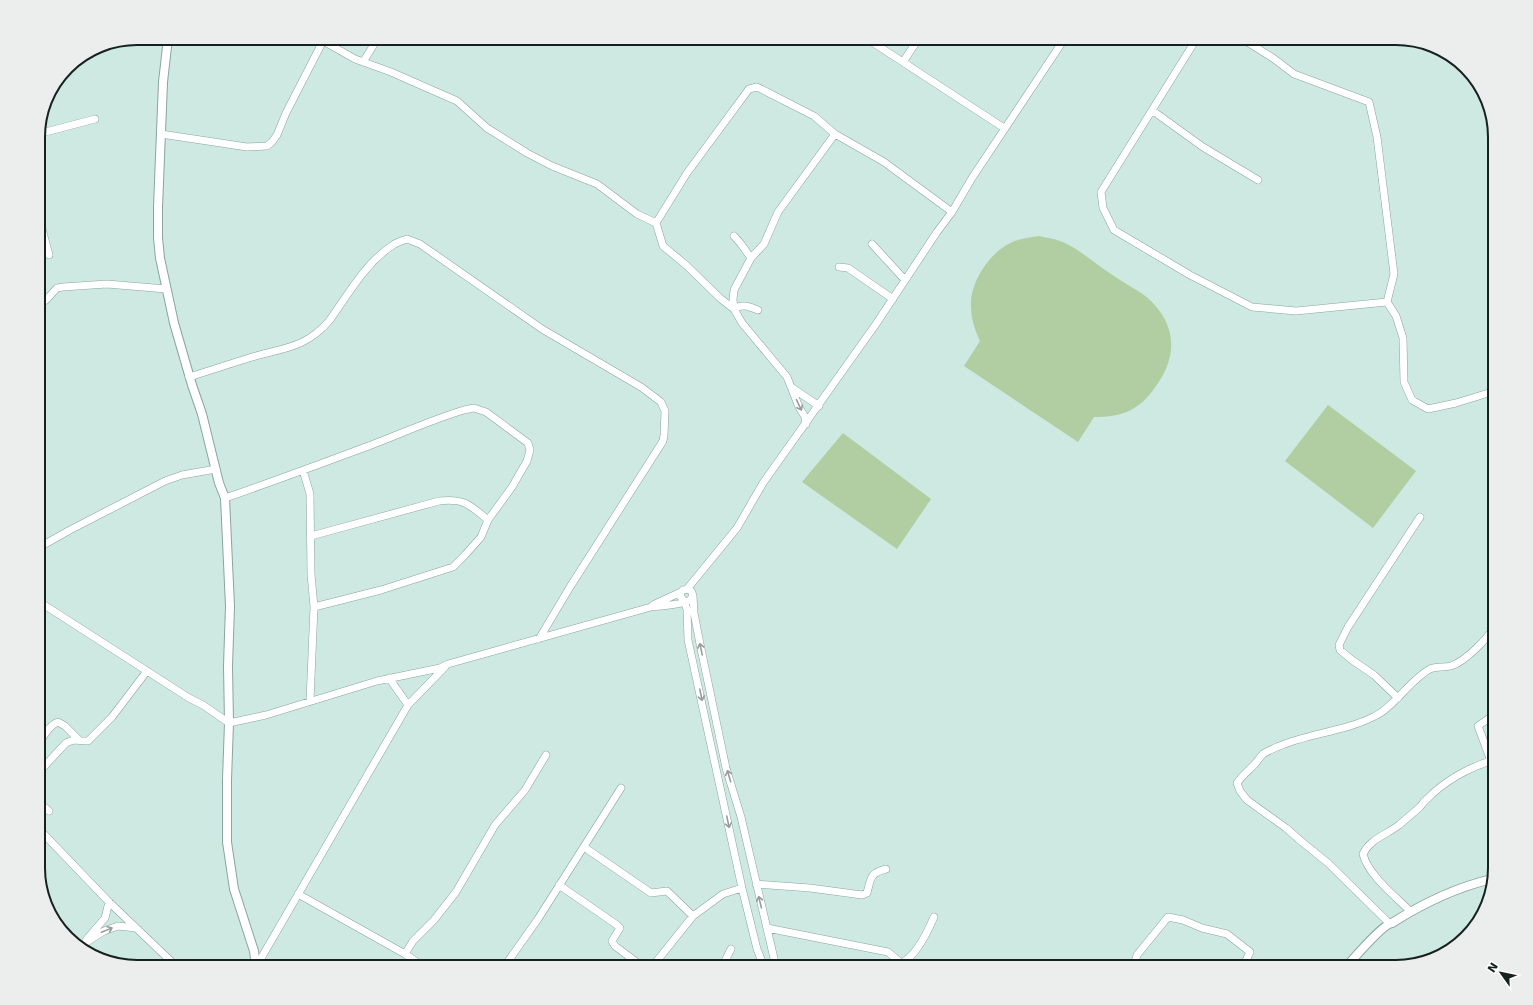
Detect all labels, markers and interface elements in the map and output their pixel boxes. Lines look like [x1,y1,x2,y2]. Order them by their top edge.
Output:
one-way arrow [796,399,803,411]
one-way arrow [697,643,705,656]
one-way arrow [697,688,705,701]
one-way arrow [725,770,732,783]
one-way arrow [724,815,732,828]
one-way arrow [756,896,764,909]
one-way arrow [101,926,113,934]
north arrow [1481,953,1521,993]
text: N [1485,960,1501,975]

